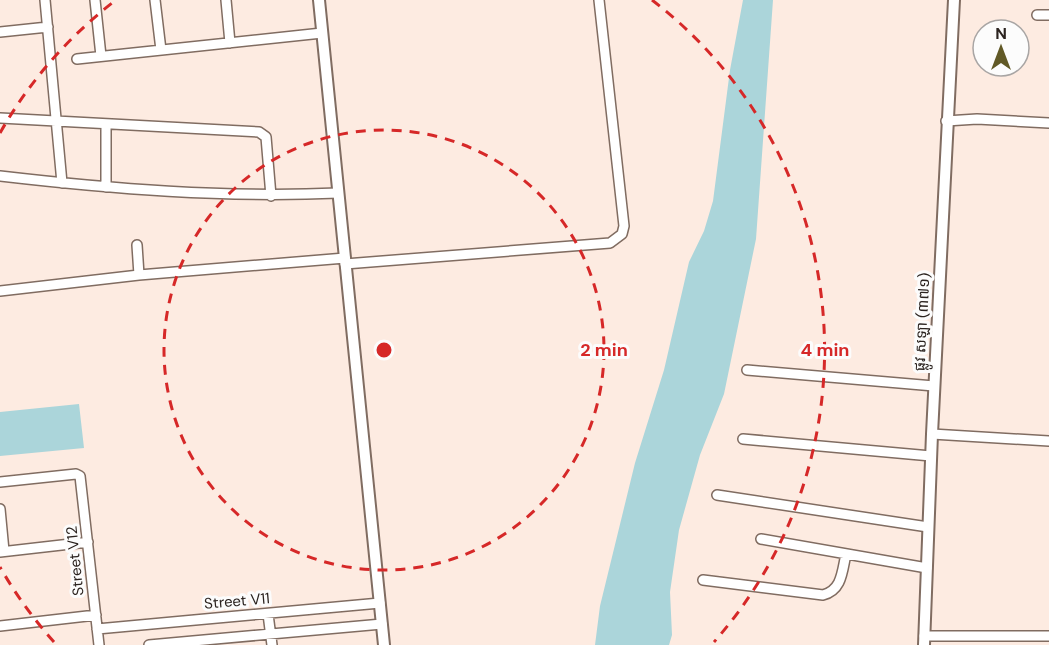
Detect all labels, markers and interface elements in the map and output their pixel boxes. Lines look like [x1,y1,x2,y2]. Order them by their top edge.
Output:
north arrow [971,18,1031,78]
text: N [995,23,1007,44]
street label: ផ្លូវ សឡា (៣៧១) [909,272,938,372]
text: 2 min [580,338,628,362]
text: 4 min [801,338,849,362]
centre of rings [374,340,394,360]
street label: Street V12 [61,525,89,597]
street label: Street V11 [203,588,271,614]

